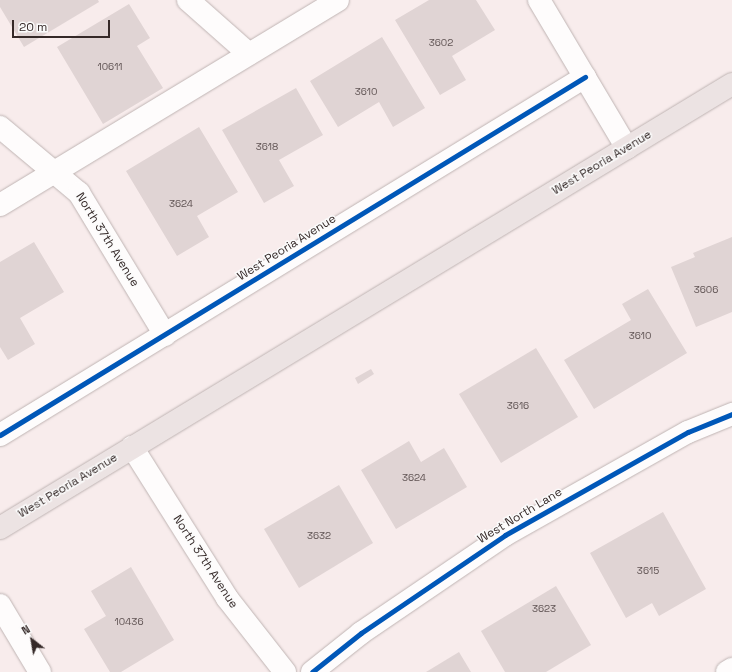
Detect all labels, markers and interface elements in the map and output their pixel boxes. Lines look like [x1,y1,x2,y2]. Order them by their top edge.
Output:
scale bar [14,12,112,38]
text: 20 m [19,19,47,35]
house number: 3602 [429,37,453,49]
house number: 10611 [97,61,123,73]
house number: 3610 [355,86,377,98]
street label: West Peoria Avenue [550,128,654,198]
house number: 3618 [256,141,278,153]
street label: North 37th Avenue [72,190,142,290]
house number: 3624 [169,198,193,210]
street label: West Peoria Avenue [235,212,339,284]
house number: 3606 [694,284,718,296]
house number: 3610 [629,330,651,342]
house number: 3616 [507,400,529,412]
street label: West Peoria Avenue [16,451,120,521]
house number: 3624 [402,472,426,484]
street label: West North Lane [475,485,565,547]
street label: North 37th Avenue [169,513,241,611]
house number: 3632 [307,530,331,542]
house number: 3615 [637,565,659,577]
house number: 3623 [532,603,556,615]
house number: 10436 [115,616,143,628]
north arrow [12,620,52,660]
text: N [19,622,33,638]

